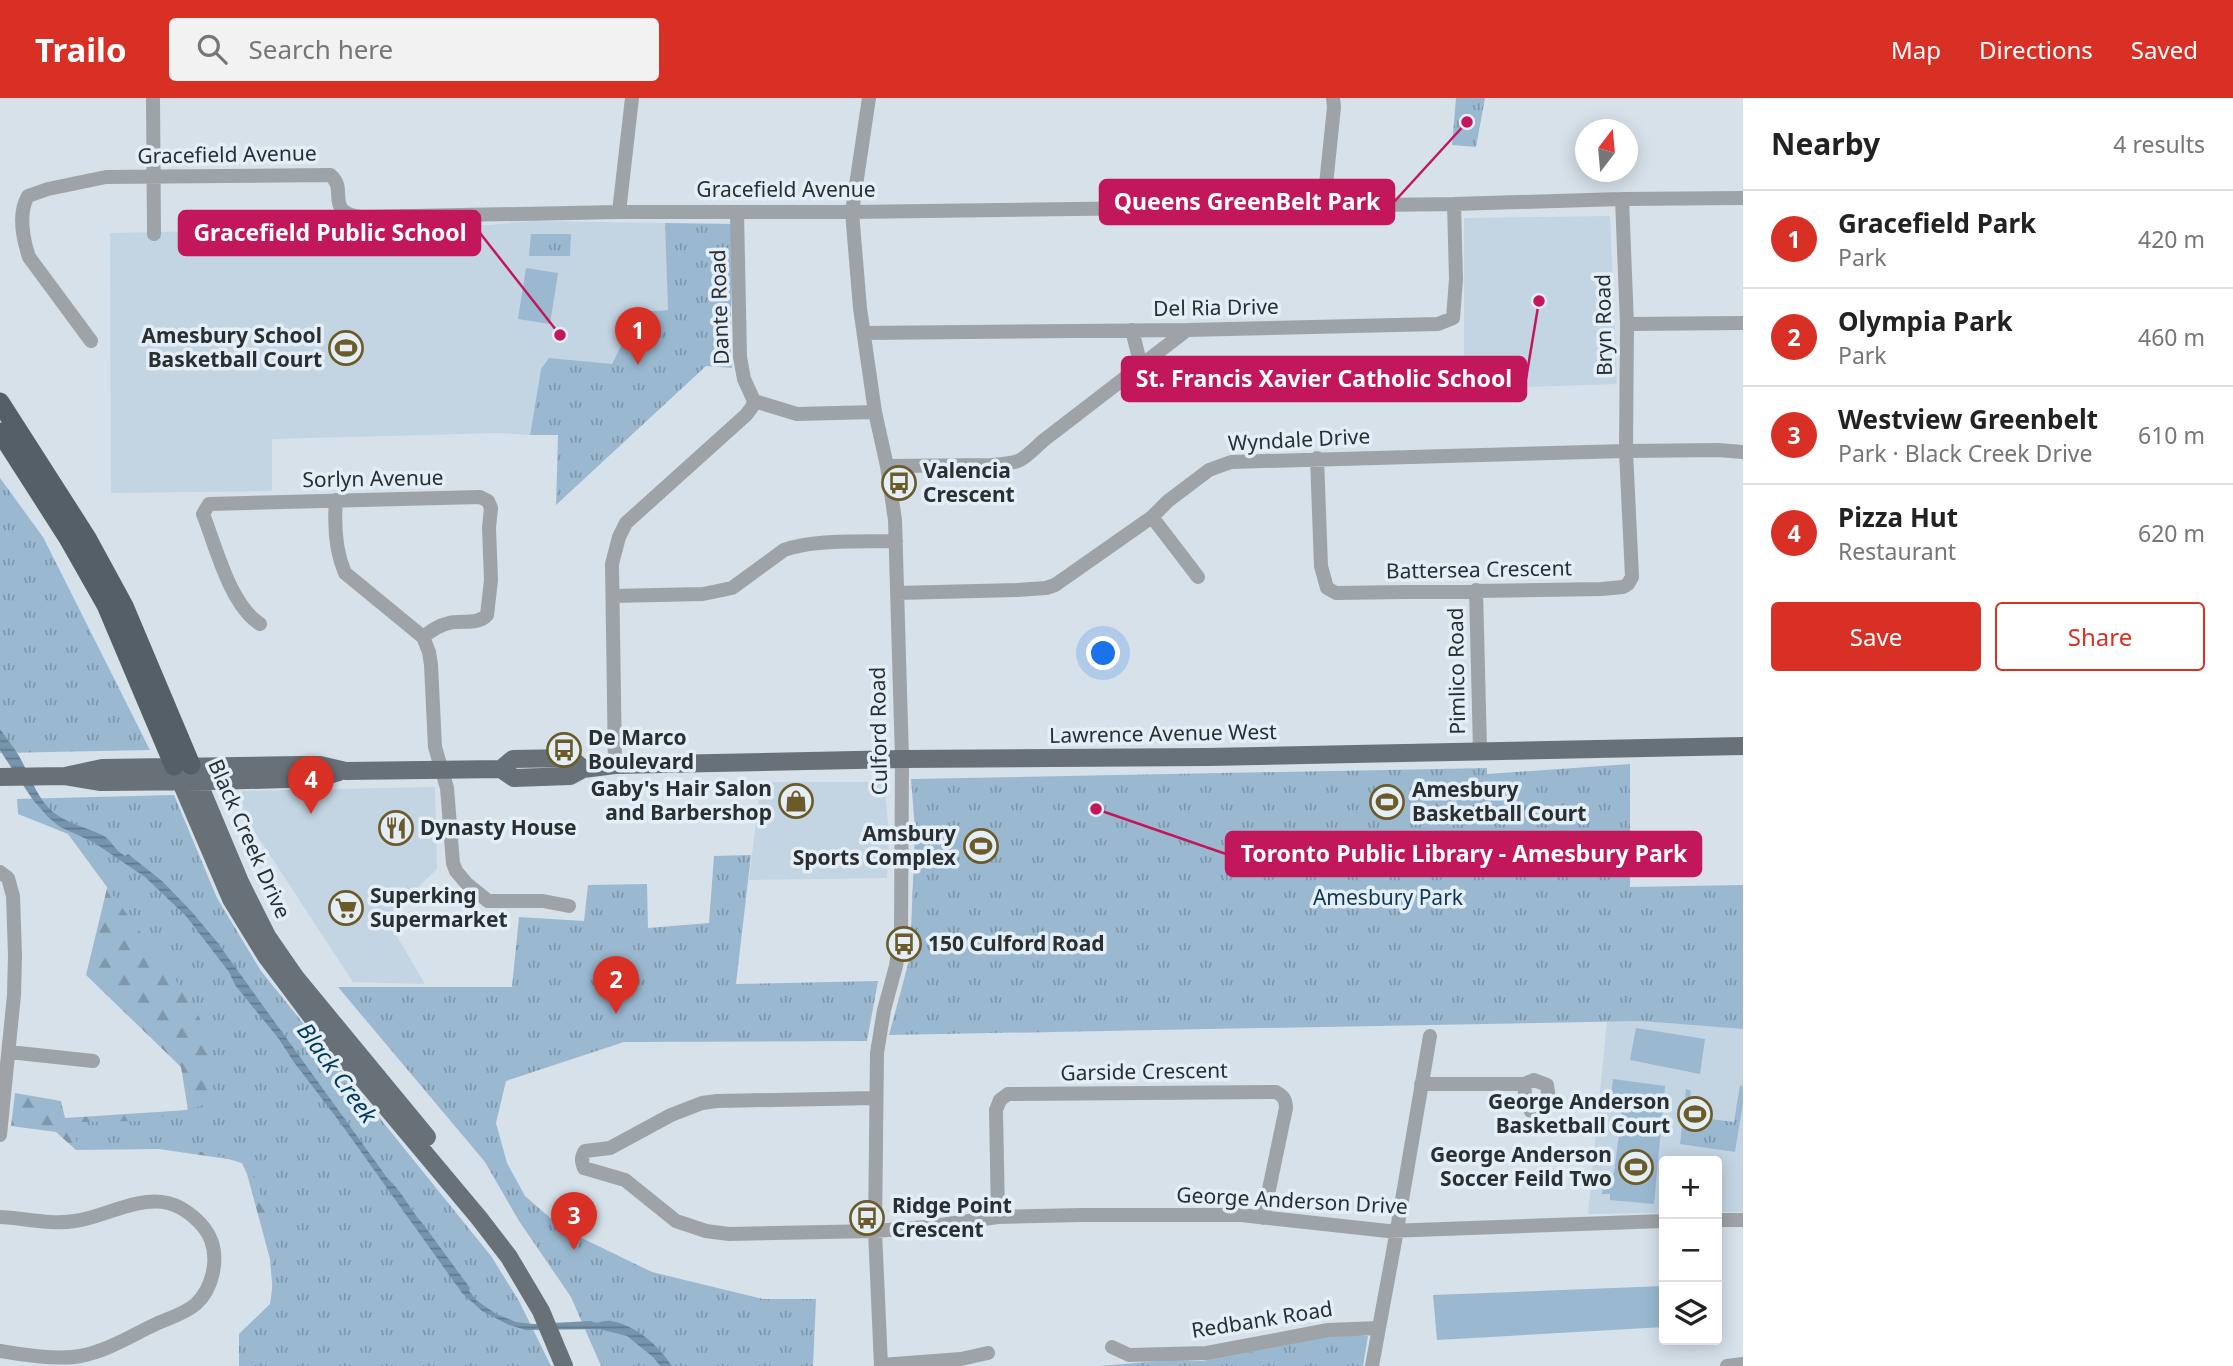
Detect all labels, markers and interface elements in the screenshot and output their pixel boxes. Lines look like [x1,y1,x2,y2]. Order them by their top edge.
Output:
search box [169,18,659,81]
text: Trailo [35,27,127,72]
icon: search [193,30,231,68]
text: Search here [249,31,393,67]
text: Map [1891,33,1941,66]
text: Directions [1979,33,2093,66]
text: Saved [2131,33,2198,66]
north arrow [1575,119,1638,182]
text: Nearby [1771,123,1880,164]
text: 4 results [2113,128,2205,160]
street label: Gracefield Avenue [137,138,317,170]
street label: Gracefield Avenue [696,175,876,203]
callout: Queens GreenBelt Park [1100,180,1394,224]
text: Queens GreenBelt Park [1114,185,1381,217]
text: Gracefield Park [1838,205,2036,241]
callout: Gracefield Public School [179,211,480,255]
text: Gracefield Public School [193,216,467,248]
text: 1 [1787,223,1801,255]
text: 420 m [2138,223,2205,255]
text: Park [1838,241,1887,273]
street label: Dante Road [703,249,735,365]
street label: Bryn Road [1588,274,1618,376]
street label: Del Ria Drive [1153,292,1279,322]
text: Olympia Park [1838,303,2013,339]
pin: 1 [615,307,661,365]
place label: Amesbury School Basketball Court [142,321,322,373]
text: 2 [1787,321,1801,353]
text: 460 m [2138,321,2205,353]
sports icon: Amesbury School Basketball Court [327,329,365,367]
text: Park [1838,339,1887,371]
callout: St. Francis Xavier Catholic School [1122,357,1526,401]
text: St. Francis Xavier Catholic School [1136,362,1512,394]
text: Westview Greenbelt [1838,401,2098,437]
text: 3 [1787,419,1801,451]
text: 610 m [2138,419,2205,451]
street label: Wyndale Drive [1227,421,1371,457]
text: Park · Black Creek Drive [1838,437,2092,469]
place label: Valencia Crescent [923,456,1015,508]
street label: Sorlyn Avenue [302,463,444,493]
bus stop icon: Valencia Crescent [880,464,918,502]
text: Pizza Hut [1838,499,1958,535]
text: 4 [1787,517,1801,549]
text: 620 m [2138,517,2205,549]
text: Restaurant [1838,535,1956,567]
street label: Battersea Crescent [1386,553,1573,585]
button: Save [1771,602,1981,671]
button: Share [1995,602,2205,671]
street label: Pimlico Road [1441,607,1471,735]
your location [1086,636,1120,670]
street label: Culford Road [863,666,893,796]
street label: Lawrence Avenue West [1049,717,1277,749]
place label: De Marco Boulevard [588,723,694,775]
bus stop icon: De Marco Boulevard [545,731,583,769]
street label: Black Creek Drive [202,755,298,923]
pin: 4 [288,756,334,814]
place label: Gaby's Hair Salon and Barbershop [591,774,772,826]
place label: Amesbury Basketball Court [1412,775,1586,827]
shop icon: Gaby's Hair Salon and Barbershop [777,782,815,820]
sports icon: Amesbury Basketball Court [1368,783,1406,821]
restaurant icon: Dynasty House [377,809,415,847]
place label: Dynasty House [420,813,577,841]
place label: Amsbury Sports Complex [793,819,957,871]
sports icon: Amsbury Sports Complex [962,827,1000,865]
callout: Toronto Public Library - Amesbury Park [1226,832,1701,876]
text: Toronto Public Library - Amesbury Park [1241,837,1688,869]
place label: Superking Supermarket [370,881,508,933]
park label: Amesbury Park [1313,883,1464,911]
supermarket icon: Superking Supermarket [327,889,365,927]
bus stop icon: 150 Culford Road [885,925,923,963]
place label: 150 Culford Road [928,929,1105,957]
pin: 2 [593,956,639,1014]
water label: Black Creek [290,1016,386,1130]
street label: Garside Crescent [1060,1056,1228,1086]
place label: George Anderson Basketball Court [1488,1087,1670,1139]
sports icon: George Anderson Basketball Court [1676,1095,1714,1133]
place label: George Anderson Soccer Feild Two [1430,1140,1612,1192]
sports icon: George Anderson Soccer Feild Two [1617,1148,1655,1186]
map controls [1659,1156,1722,1345]
button: + [1659,1156,1722,1219]
street label: George Anderson Drive [1176,1180,1408,1220]
place label: Ridge Point Crescent [892,1191,1012,1243]
pin: 3 [551,1192,597,1250]
bus stop icon: Ridge Point Crescent [848,1199,886,1237]
button: − [1659,1219,1722,1282]
button: layers [1659,1282,1722,1345]
street label: Redbank Road [1189,1294,1334,1344]

